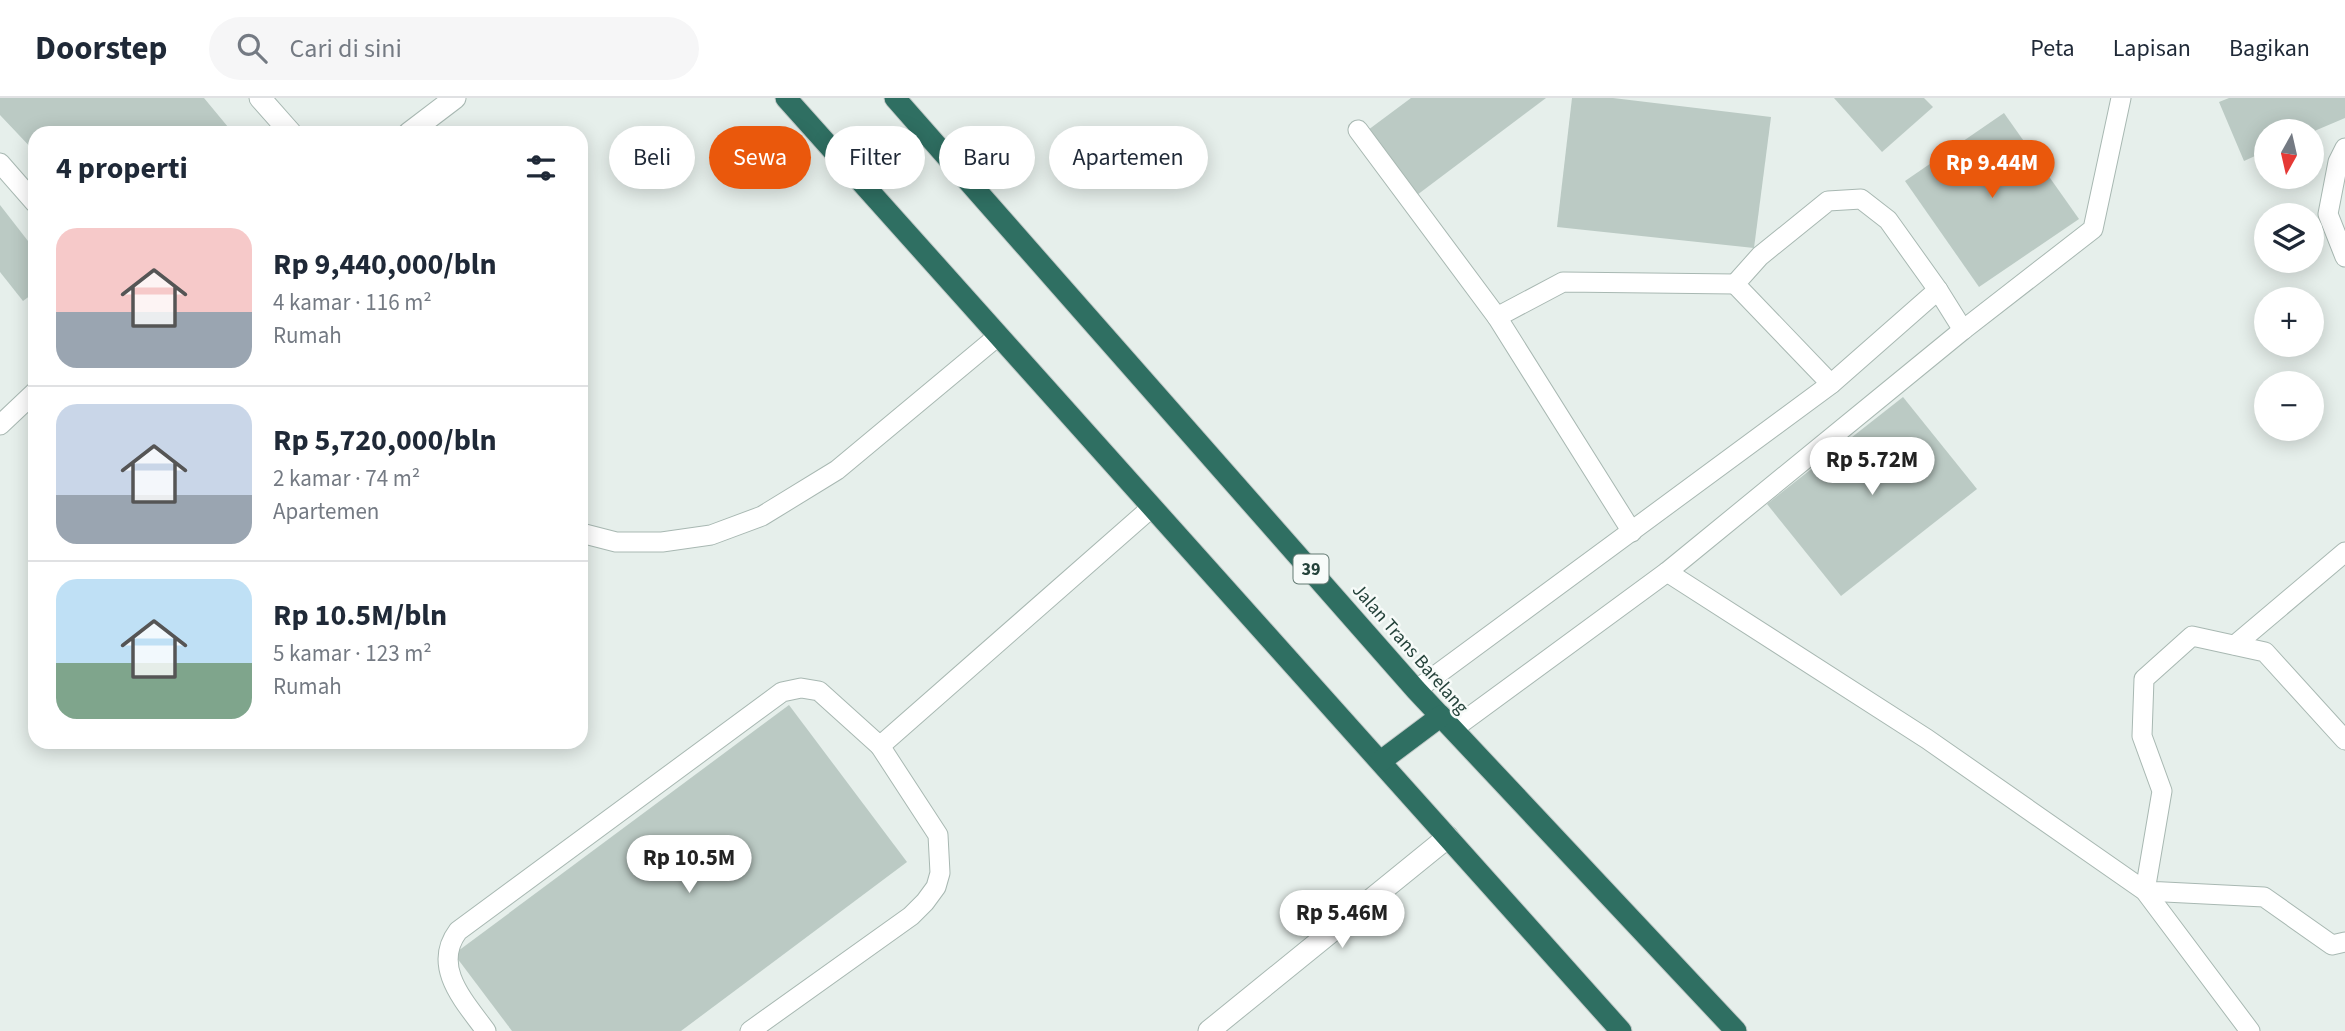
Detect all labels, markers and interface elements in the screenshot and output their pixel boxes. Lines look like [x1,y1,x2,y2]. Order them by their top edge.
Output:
search box [209,17,699,80]
text: Doorstep [35,25,167,72]
icon: search [233,29,271,67]
text: Cari di sini [289,30,402,67]
text: Peta [2030,31,2075,66]
text: Lapisan [2113,31,2191,66]
text: Bagikan [2229,31,2310,66]
north arrow [2254,119,2324,189]
map controls [2254,119,2324,441]
chip: Beli [609,126,695,189]
chip: Sewa [709,126,811,189]
chip: Filter [825,126,925,189]
chip: Baru [939,126,1035,189]
chip: Apartemen [1049,126,1208,189]
pin: Rp 9.44M [1920,140,2064,200]
text: Rp 9.44M [1946,146,2038,179]
text: 4 properti [56,147,188,190]
icon: filters [522,149,560,187]
button: layers [2254,203,2324,273]
text: Rp 9,440,000/bln [273,243,497,286]
icon: home [112,256,196,340]
text: 4 kamar · 116 m² [273,286,432,319]
button: + [2254,287,2324,357]
text: Rumah [273,319,342,352]
button: − [2254,371,2324,441]
text: Rp 5,720,000/bln [273,419,497,462]
icon: home [112,432,196,516]
pin: Rp 5.72M [1800,438,1944,497]
text: Rp 5.72M [1826,443,1918,476]
text: 2 kamar · 74 m² [273,462,420,495]
text: Apartemen [273,495,379,528]
road number: 39 [1294,555,1328,584]
street label: Jalan Trans Barelang [1345,578,1475,721]
text: Rp 10.5M/bln [273,594,447,637]
icon: home [112,607,196,691]
text: 5 kamar · 123 m² [273,637,432,670]
text: Rumah [273,670,342,703]
pin: Rp 10.5M [617,836,761,895]
text: Rp 10.5M [643,841,735,874]
pin: Rp 5.46M [1270,890,1414,950]
text: Rp 5.46M [1296,896,1388,929]

